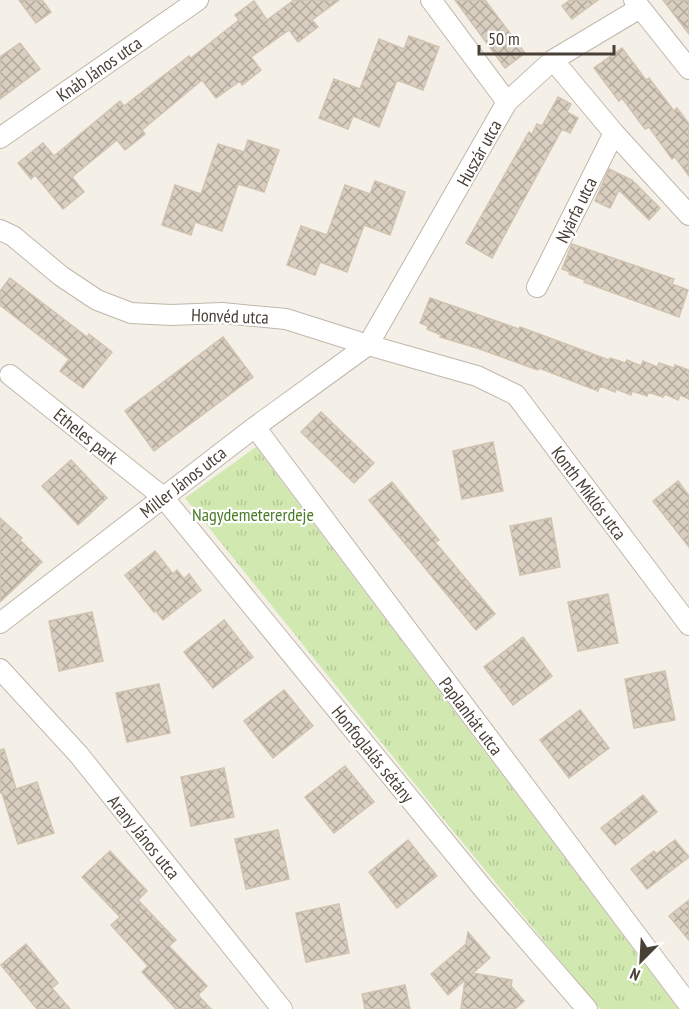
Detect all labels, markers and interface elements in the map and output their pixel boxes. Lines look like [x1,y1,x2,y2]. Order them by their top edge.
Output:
scale bar [479,18,614,56]
text: 50 m [488,27,520,50]
street label: Knáb János utca [52,31,146,107]
street label: Huszár utca [451,116,507,190]
street label: Nyárfa utca [550,173,602,247]
street label: Honvéd utca [191,303,269,329]
street label: Etheles park [49,403,123,469]
street label: Miller János utca [135,441,231,523]
street label: Konth Miklós utca [546,442,632,544]
park label: Nagydemetererdeje [192,503,314,526]
street label: Paplanhát utca [434,672,508,760]
street label: Honfoglalás sétány [327,701,419,807]
street label: Arany János utca [103,790,185,884]
north arrow [611,931,671,991]
text: N [627,964,643,986]

